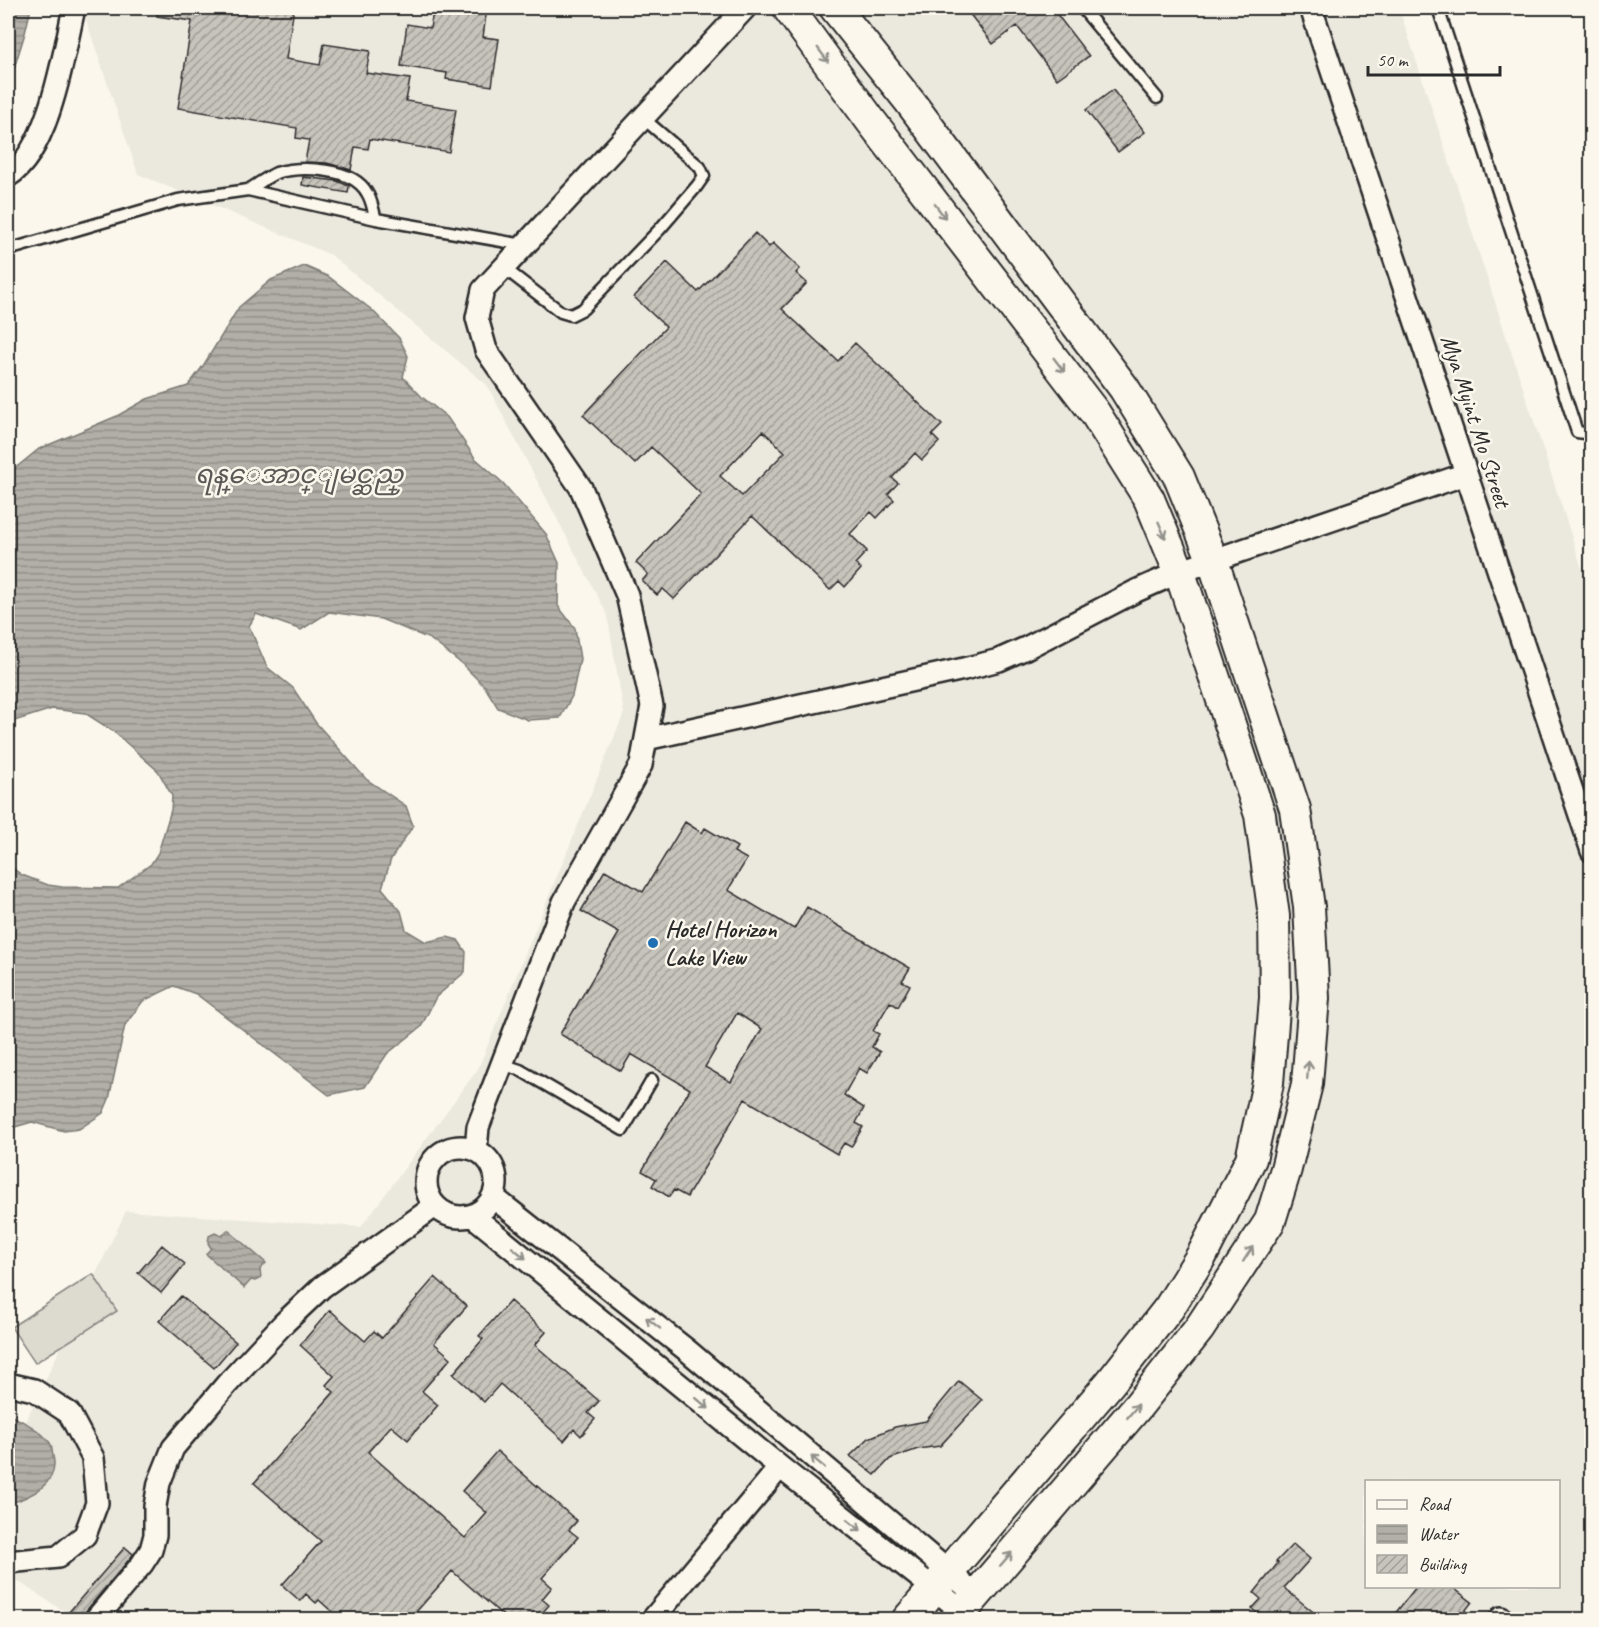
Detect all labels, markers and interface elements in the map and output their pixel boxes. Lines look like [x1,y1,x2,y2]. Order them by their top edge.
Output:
scale bar [1368,39,1500,77]
one-way arrow [817,46,829,62]
text: 50 m [1377,49,1410,71]
one-way arrow [934,202,946,218]
street label: Mya Myint Mo Street [1434,331,1519,513]
one-way arrow [1052,357,1065,373]
water label: ရန္ေအာင္ျမင္ဆည္ [195,458,404,496]
one-way arrow [1157,520,1168,539]
place label: Hotel Horizon Lake View [665,914,778,972]
marker: Hotel Horizon Lake View [646,936,660,950]
one-way arrow [1303,1061,1314,1081]
one-way arrow [511,1246,527,1259]
one-way arrow [1243,1246,1255,1263]
one-way arrow [645,1317,661,1330]
one-way arrow [694,1396,710,1409]
one-way arrow [1127,1403,1140,1419]
one-way arrow [811,1455,826,1469]
legend [1365,1480,1560,1588]
text: Road [1419,1493,1452,1515]
one-way arrow [846,1519,862,1532]
text: Water [1419,1523,1460,1545]
one-way arrow [999,1552,1013,1567]
text: Building [1419,1553,1468,1575]

